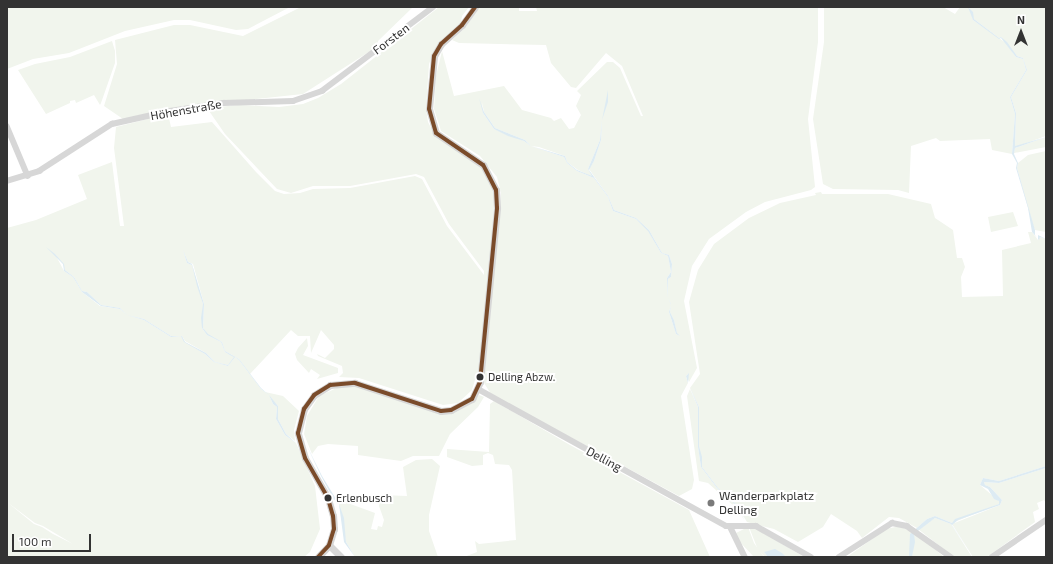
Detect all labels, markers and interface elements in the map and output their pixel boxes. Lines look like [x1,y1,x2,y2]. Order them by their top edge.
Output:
north arrow [1001,12,1041,52]
text: N [1017,13,1025,26]
street label: Forsten [370,21,412,57]
street label: Höhenstraße [149,97,223,123]
place label: Delling Abzw. [488,370,556,384]
marker: Delling Abzw. [475,372,485,382]
street label: Delling [584,444,624,474]
place label: Wanderparkplatz Delling [719,489,814,517]
place label: Erlenbusch [336,491,392,505]
marker: Erlenbusch [323,493,333,503]
marker: Wanderparkplatz Delling [706,498,716,508]
scale bar [14,526,93,552]
text: 100 m [19,534,51,548]

